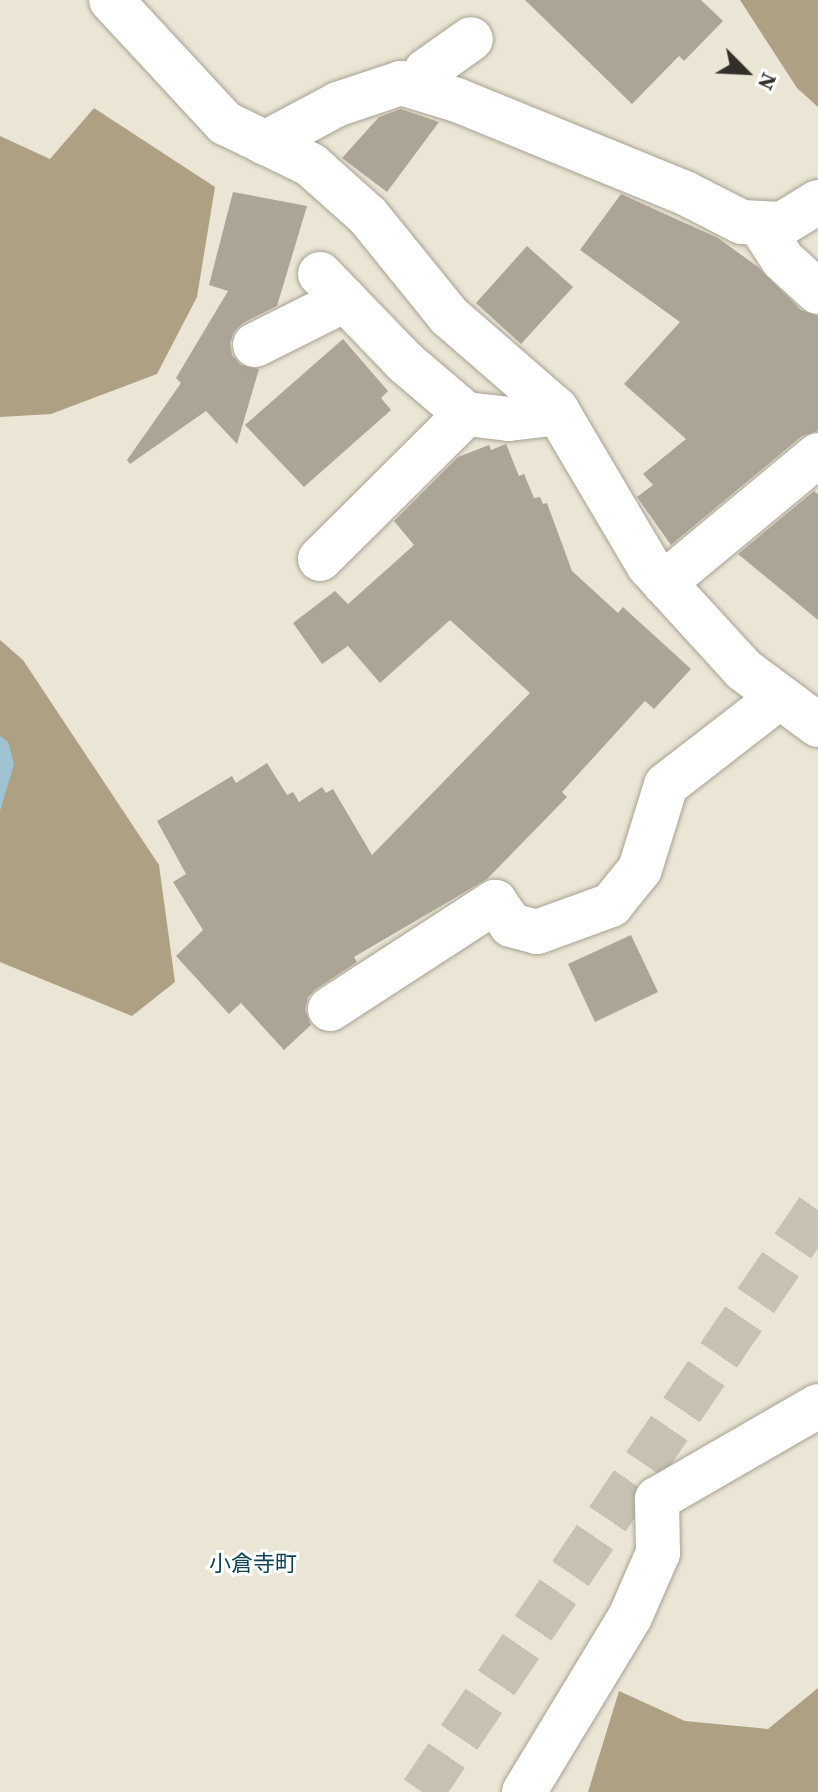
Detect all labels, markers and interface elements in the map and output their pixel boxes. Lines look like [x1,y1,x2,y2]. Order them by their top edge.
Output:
north arrow [706,32,786,112]
text: N [751,68,785,95]
district label: 小倉寺町 [209,1551,297,1577]

